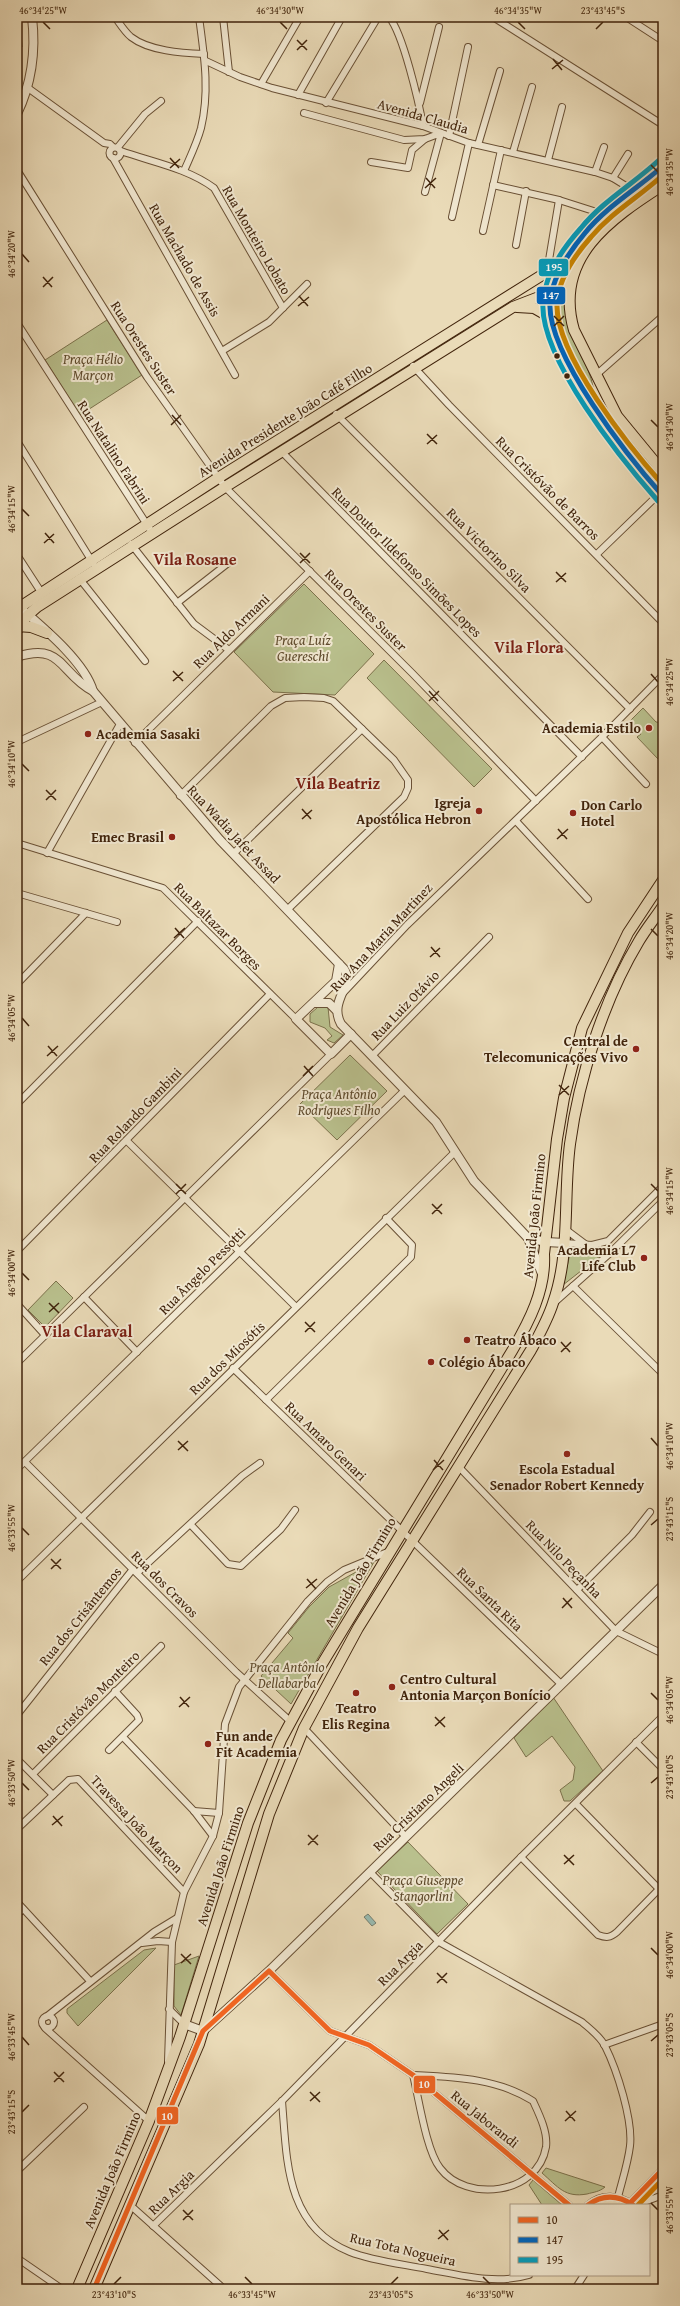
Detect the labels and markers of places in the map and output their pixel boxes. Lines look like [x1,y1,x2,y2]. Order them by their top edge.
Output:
unlabelled marker [552,351,562,361]
unlabelled marker [562,371,572,381]
place label: Academia Estilo [542,718,642,738]
marker: Academia Estilo [644,723,654,733]
place label: Academia Sasaki [96,724,201,744]
marker: Academia Sasaki [83,729,93,739]
place label: Igreja Apostólica Hebron [356,793,472,829]
place label: Don Carlo Hotel [581,795,643,831]
marker: Igreja Apostólica Hebron [474,806,484,816]
marker: Don Carlo Hotel [568,808,578,818]
place label: Emec Brasil [91,827,165,847]
marker: Emec Brasil [167,832,177,842]
place label: Central de Telecomunicações Vivo [484,1031,629,1067]
marker: Central de Telecomunicações Vivo [631,1044,641,1054]
place label: Academia L7 Life Club [557,1240,636,1276]
marker: Academia L7 Life Club [639,1253,649,1263]
place label: Teatro Ábaco [475,1330,557,1350]
marker: Teatro Ábaco [462,1335,472,1345]
place label: Colégio Ábaco [439,1352,526,1372]
marker: Colégio Ábaco [426,1357,436,1367]
marker: Escola Estadual Senador Robert Kennedy [562,1449,572,1459]
place label: Escola Estadual Senador Robert Kennedy [490,1459,645,1495]
place label: Centro Cultural Antonia Marçon Bonício [400,1669,551,1705]
marker: Centro Cultural Antonia Marçon Bonício [387,1682,397,1692]
marker: Teatro Elis Regina [351,1688,361,1698]
place label: Teatro Elis Regina [322,1698,391,1734]
place label: Fun ande Fit Academia [216,1726,298,1762]
marker: Fun ande Fit Academia [203,1739,213,1749]

